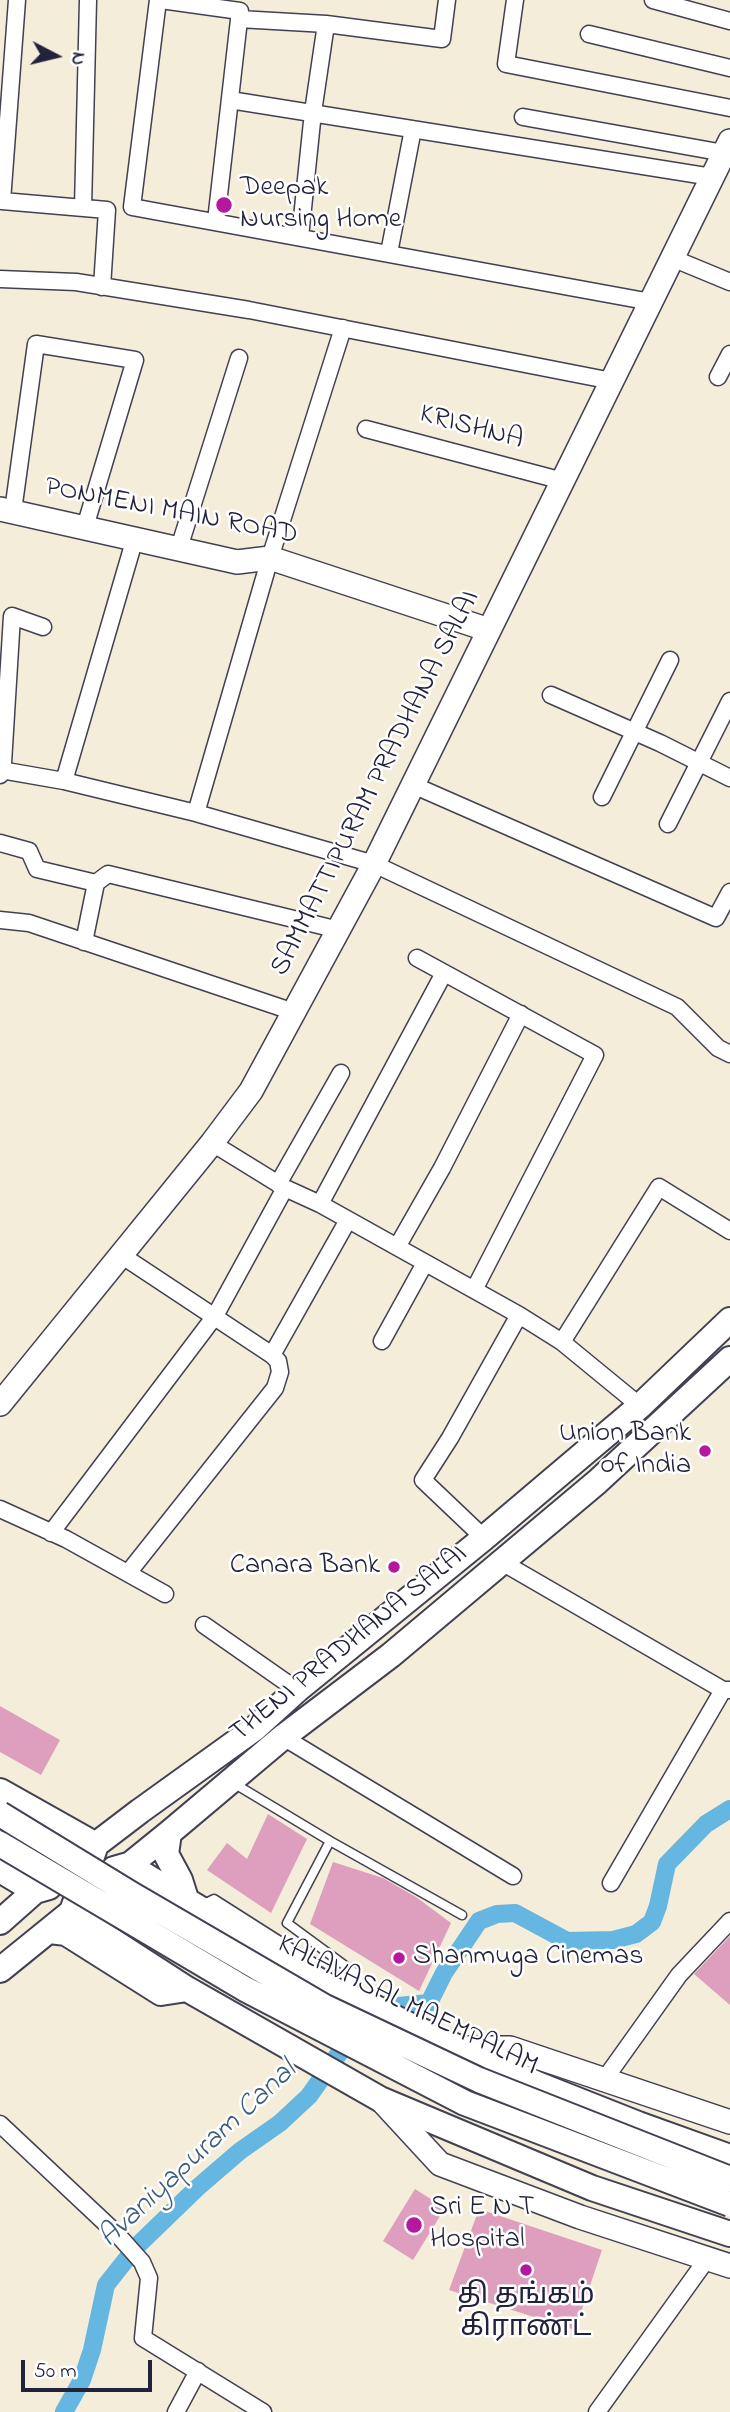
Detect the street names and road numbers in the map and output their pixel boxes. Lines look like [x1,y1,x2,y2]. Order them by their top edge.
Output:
street label: KRISHNA [415,399,527,459]
street label: PONMENI MAIN ROAD [42,472,300,554]
street label: SAMMATTIPURAM PRADHANA SALAI [265,586,489,982]
street label: THENI PRADHANA SALAI [225,1539,475,1751]
street label: KALAVASAL MAEMPALAM [271,1929,543,2085]

